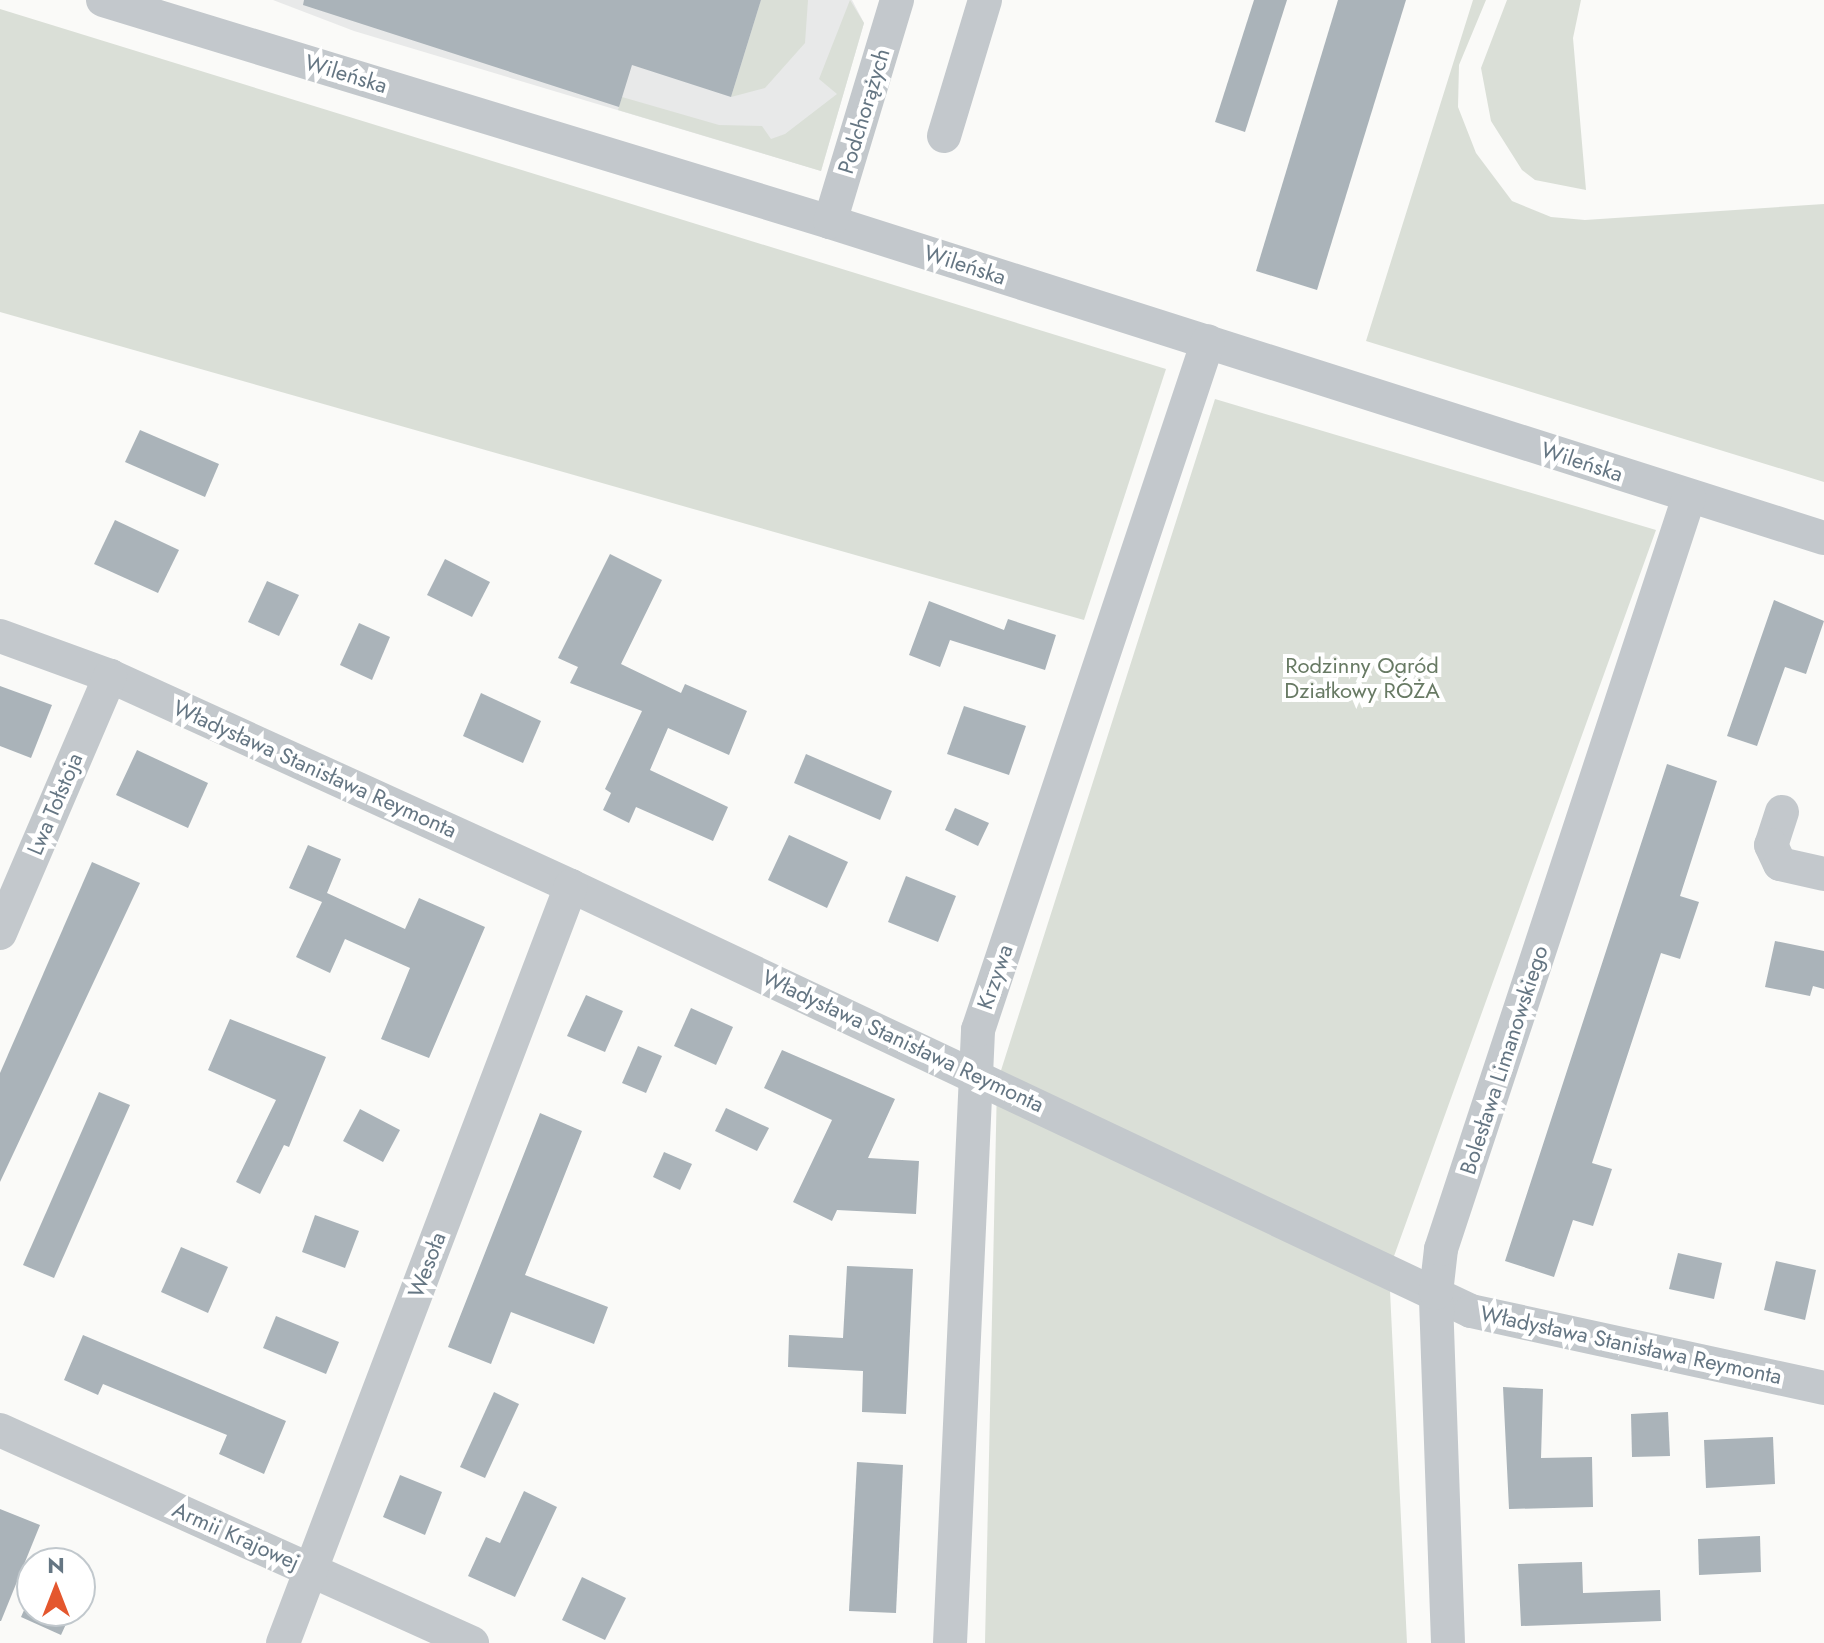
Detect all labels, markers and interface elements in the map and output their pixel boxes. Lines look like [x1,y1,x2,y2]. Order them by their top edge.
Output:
street label: Podchorążych [832,45,896,177]
street label: Wileńska [302,49,390,99]
street label: Wileńska [921,239,1009,291]
street label: Wileńska [1538,436,1626,488]
park label: Rodzinny Ogród Działkowy RÓŻA [1284,652,1440,704]
street label: Władysława Stanisława Reymonta [169,694,461,844]
street label: Lwa Tołstoja [22,749,88,859]
street label: Krzywa [972,941,1018,1013]
street label: Bolesława Limanowskiego [1455,942,1553,1178]
street label: Władysława Stanisława Reymonta [758,964,1048,1118]
street label: Wesoła [403,1229,451,1301]
street label: Władysława Stanisława Reymonta [1478,1300,1784,1390]
street label: Armii Krajowej [168,1496,304,1576]
north arrow [16,1547,96,1627]
text: N [47,1549,65,1581]

